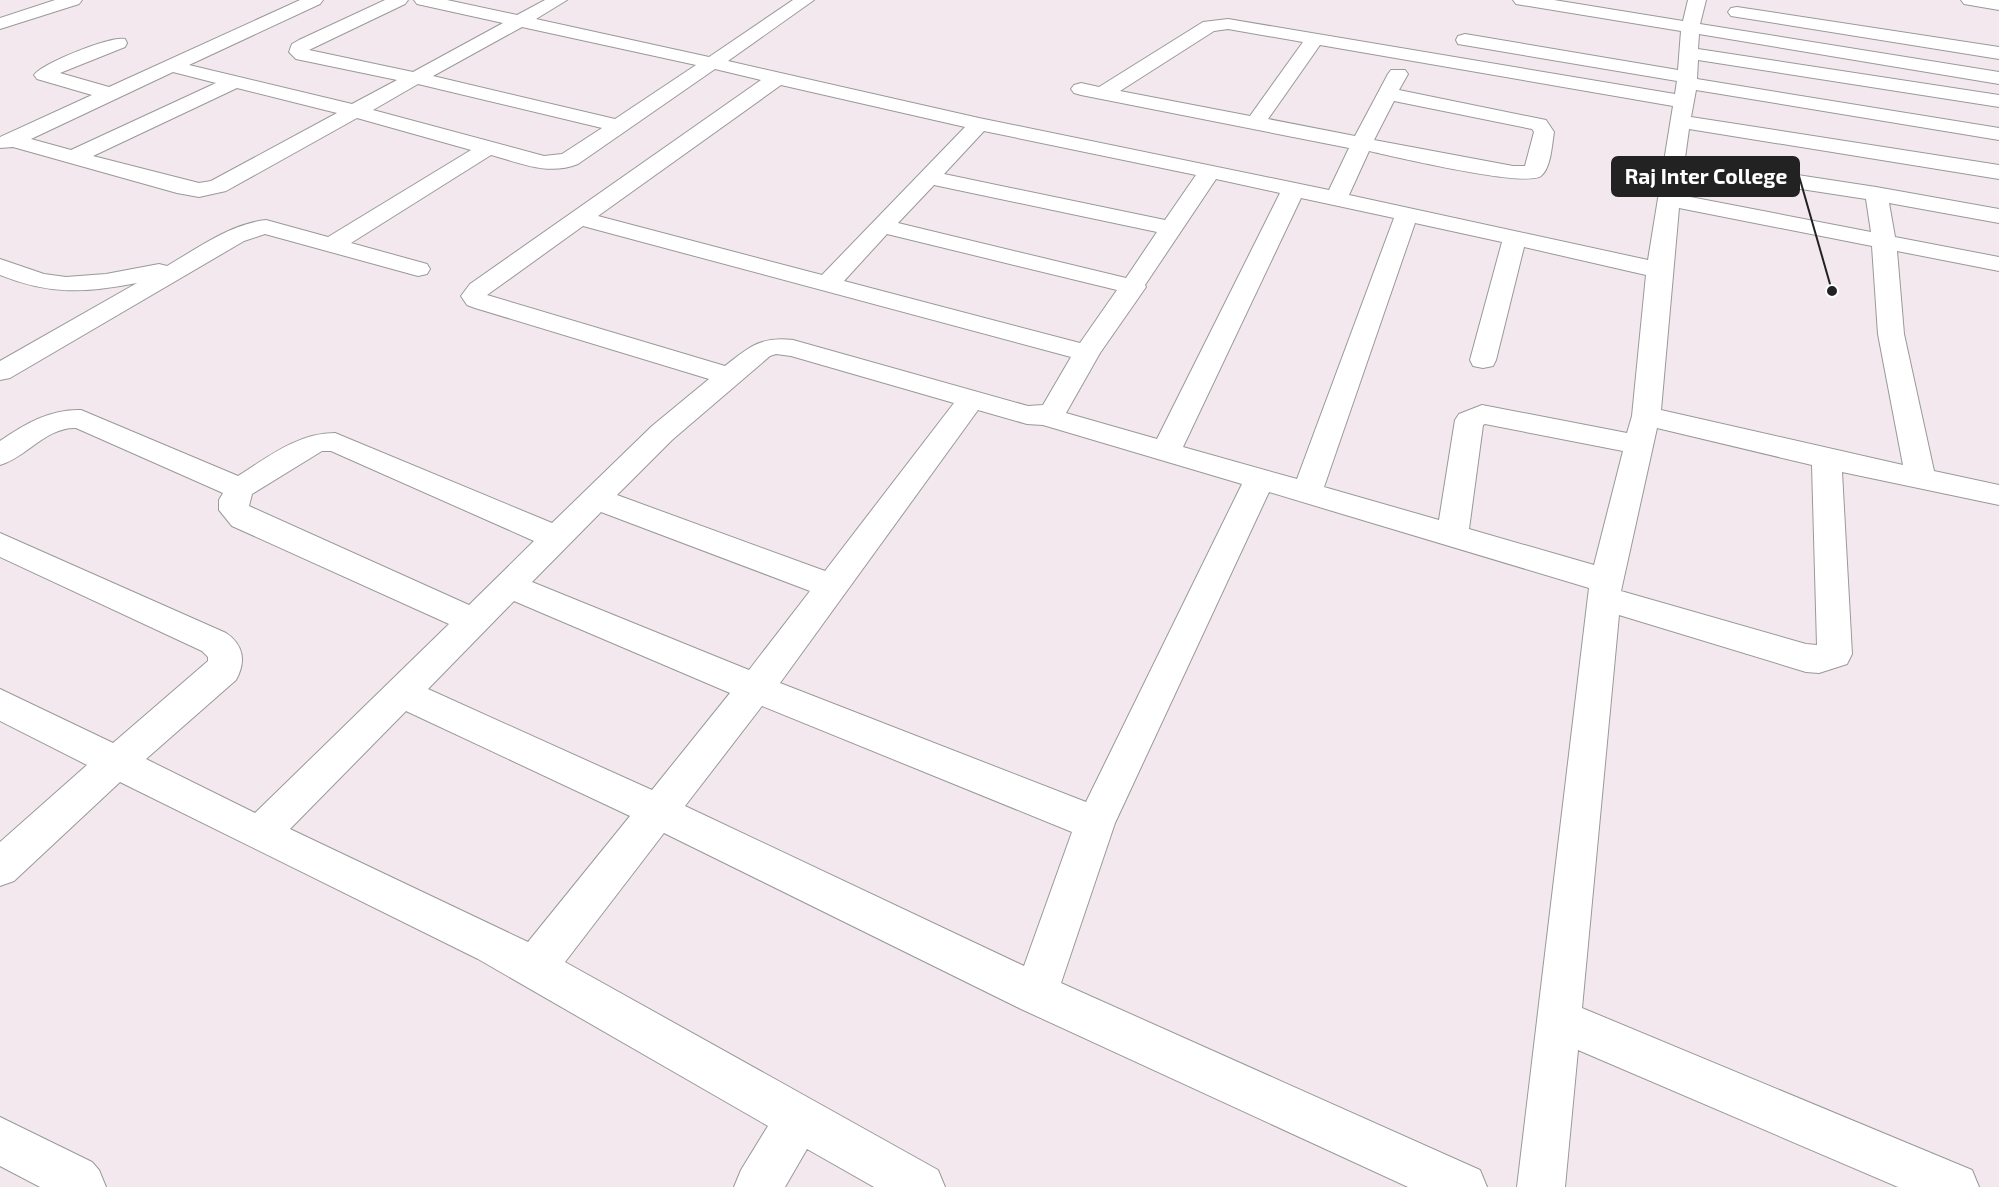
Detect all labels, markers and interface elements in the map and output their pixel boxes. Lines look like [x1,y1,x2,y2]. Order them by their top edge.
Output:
callout: Raj Inter College [1612,157,1799,196]
text: Raj Inter College [1625,163,1787,188]

